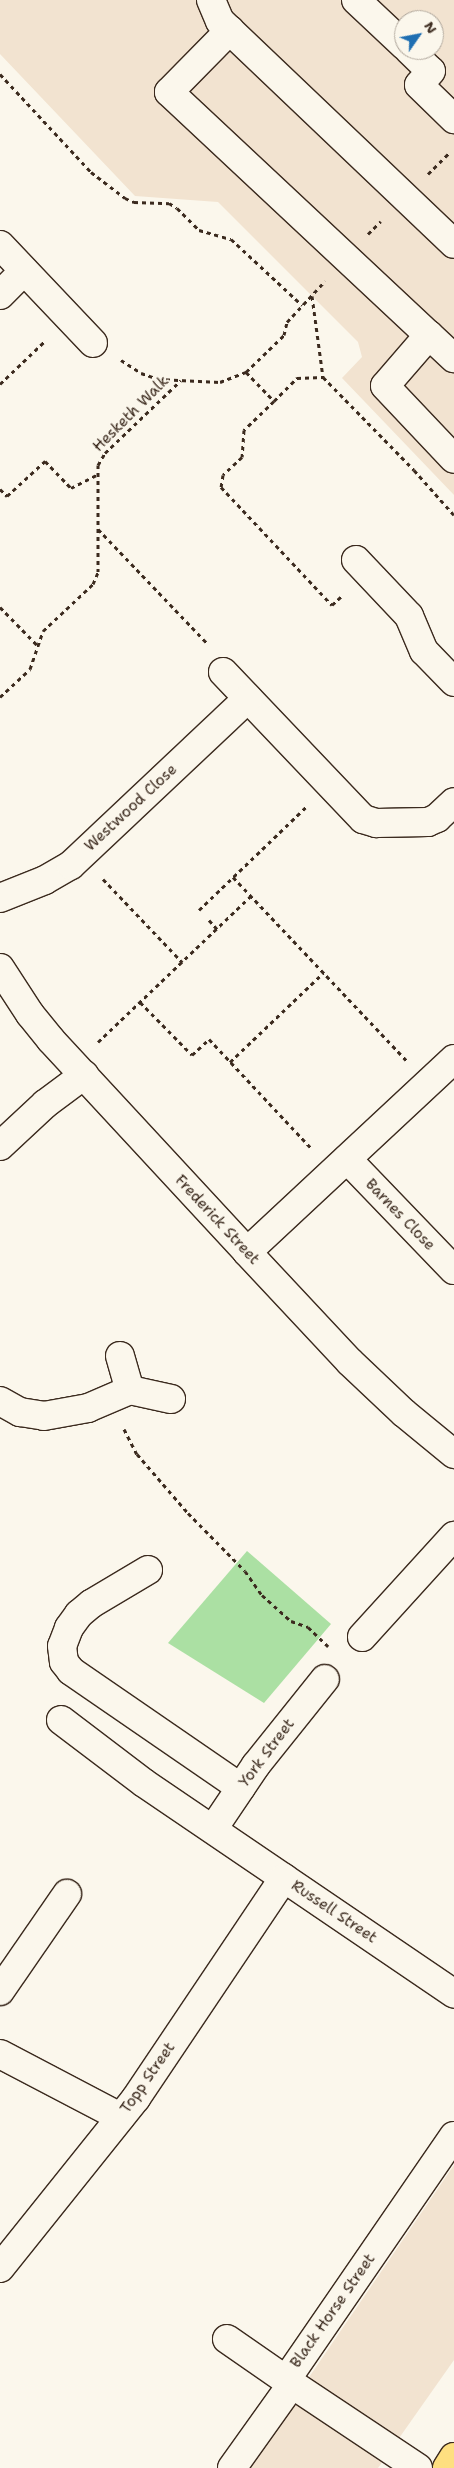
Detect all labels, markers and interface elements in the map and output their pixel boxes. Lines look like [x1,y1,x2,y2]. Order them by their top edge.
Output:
north arrow [394,10,444,60]
text: N [420,18,441,37]
street label: Hesketh Walk [89,372,173,456]
street label: Westwood Close [81,761,181,855]
street label: Frederick Street [171,1172,263,1268]
street label: Barnes Close [361,1176,439,1254]
street label: York Street [235,1715,299,1791]
street label: Russell Street [288,1877,380,1947]
street label: Topp Street [117,2039,179,2117]
street label: Black Horse Street [287,2251,379,2371]

